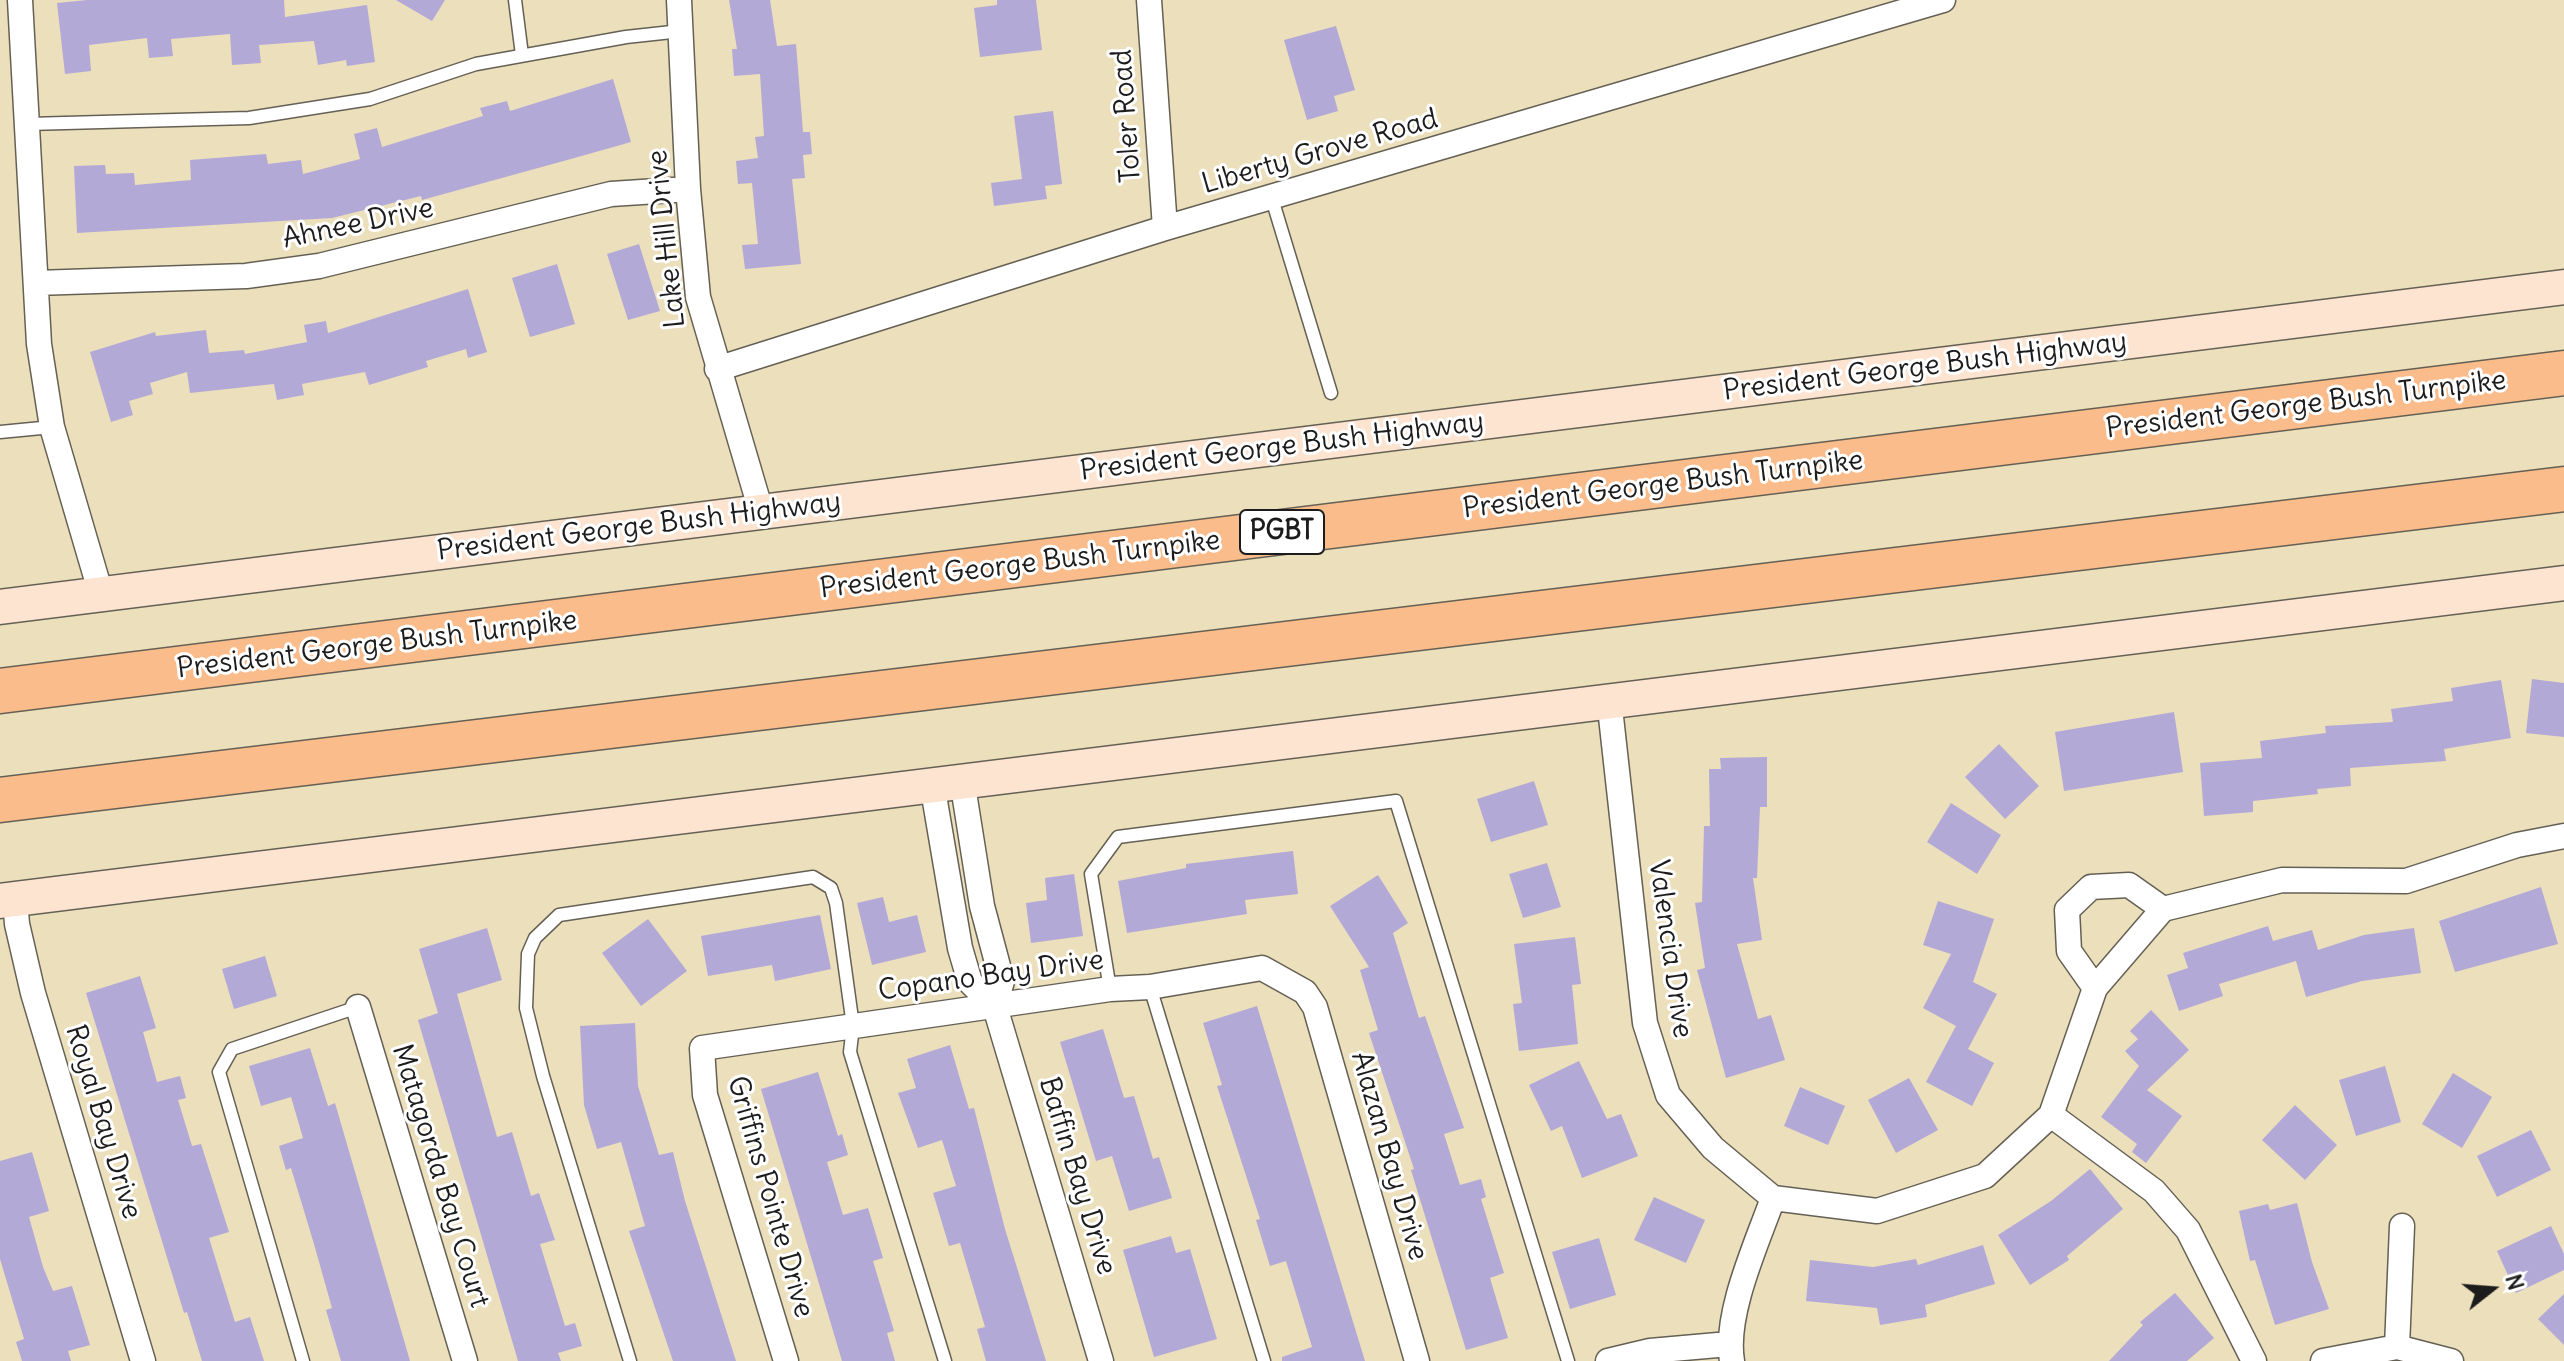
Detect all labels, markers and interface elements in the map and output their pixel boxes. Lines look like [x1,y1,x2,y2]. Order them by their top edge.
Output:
street label: Toler Road [1106,48,1148,184]
street label: Liberty Grove Road [1198,102,1442,202]
street label: Lake Hill Drive [641,148,693,330]
street label: Ahnee Drive [279,192,437,256]
street label: President George Bush Highway [1721,326,2129,408]
street label: President George Bush Turnpike [2104,364,2508,446]
street label: President George Bush Highway [1078,406,1486,488]
street label: President George Bush Turnpike [1461,444,1865,526]
street label: President George Bush Highway [435,486,843,568]
road number: PGBT [1240,510,1324,554]
street label: President George Bush Turnpike [818,524,1222,606]
street label: President George Bush Turnpike [175,604,579,686]
street label: Valencia Drive [1641,858,1699,1040]
street label: Copano Bay Drive [876,944,1106,1008]
street label: Royal Bay Drive [58,1021,148,1223]
street label: Matagorda Bay Court [384,1040,496,1312]
street label: Alazan Bay Drive [1343,1048,1435,1264]
street label: Griffins Pointe Drive [719,1072,821,1322]
street label: Baffin Bay Drive [1031,1073,1123,1279]
north arrow [2452,1249,2532,1329]
text: N [2499,1271,2531,1293]

